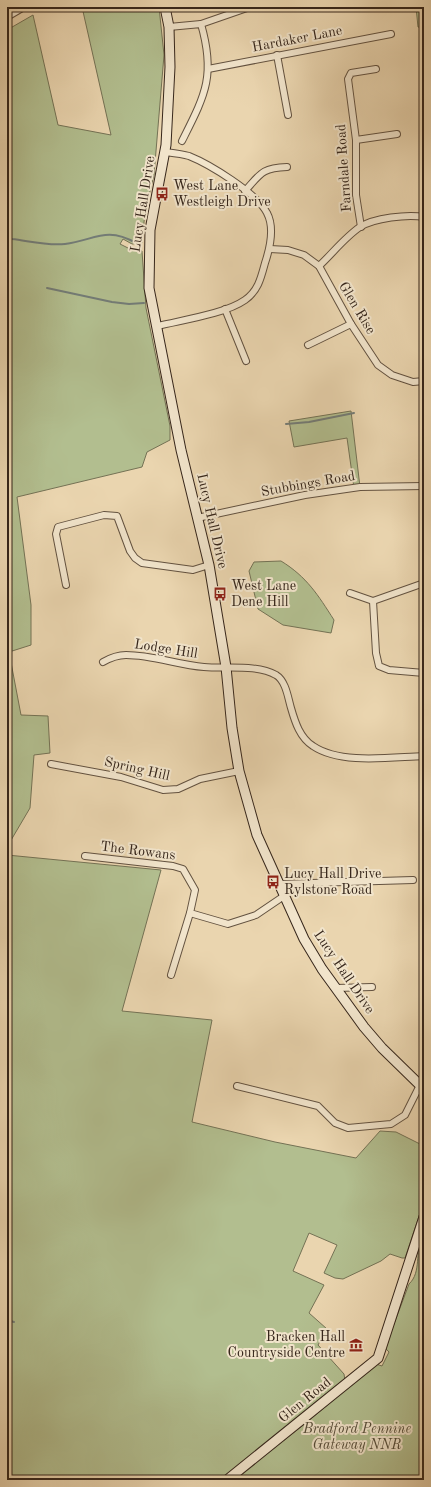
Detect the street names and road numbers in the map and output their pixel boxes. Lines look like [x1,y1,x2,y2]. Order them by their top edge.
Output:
street label: Hardaker Lane [251,23,343,55]
street label: Farndale Road [334,123,354,213]
street label: Lucy Hall Drive [128,155,158,253]
street label: Glen Rise [336,279,378,337]
street label: Stubbings Road [260,469,356,499]
street label: Lucy Hall Drive [194,472,230,570]
street label: Lodge Hill [133,637,199,661]
street label: Spring Hill [103,755,171,783]
street label: The Rowans [100,839,176,863]
street label: Lucy Hall Drive [311,928,377,1016]
street label: Glen Road [276,1375,334,1425]

